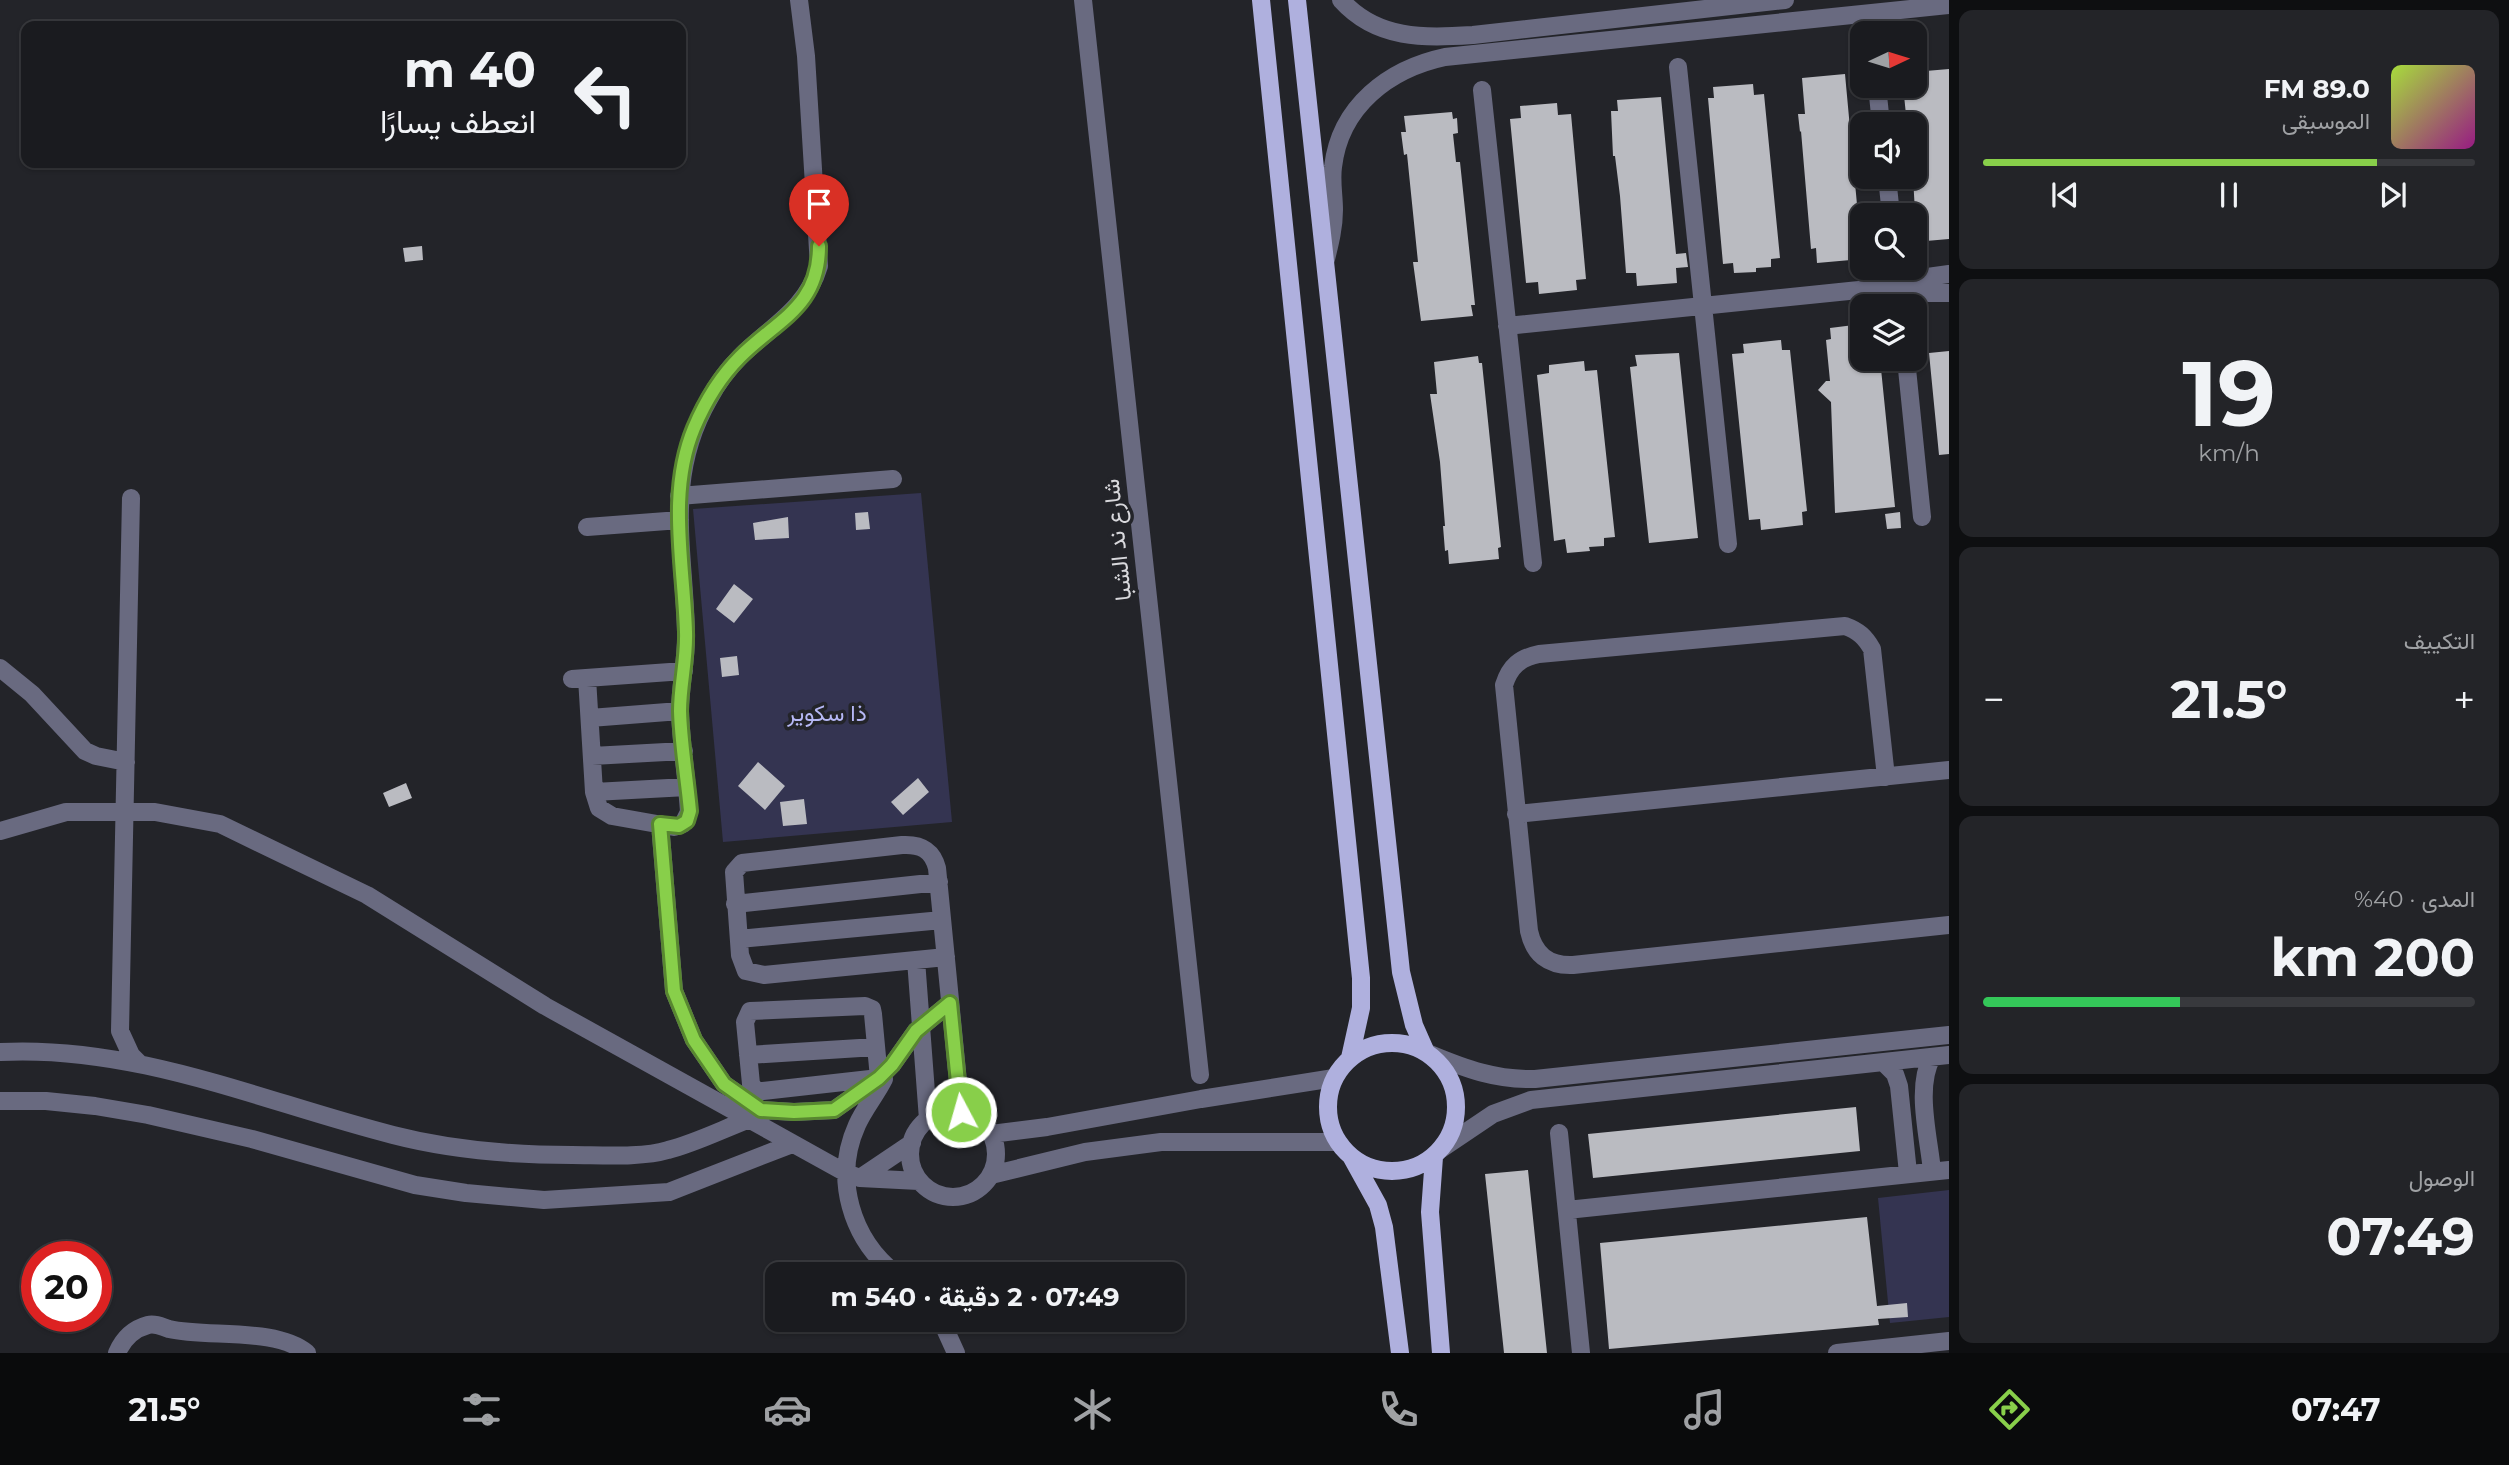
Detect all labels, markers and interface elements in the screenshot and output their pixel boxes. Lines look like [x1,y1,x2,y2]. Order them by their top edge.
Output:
north arrow [1850,21,1927,98]
map controls [1850,21,1927,371]
text: 40 m [404,40,536,99]
icon: left [560,49,651,140]
text: 89.0 FM [2264,73,2370,105]
text: انعطف يسارًا [380,102,536,141]
text: الموسيقى [2282,107,2370,135]
button: sound [1850,112,1927,189]
pin [789,174,849,246]
icon: previous [2046,176,2084,214]
icon: pause [2210,176,2248,214]
icon: next [2374,176,2412,214]
icon: arrive [800,185,838,223]
button: search [1850,203,1927,280]
button: layers [1850,294,1927,371]
text: 19 [2182,338,2276,449]
text: km/h [2198,439,2260,467]
street label: شارع ند الشبا [1097,477,1139,602]
text: التكييف [2404,627,2475,655]
text: 21.5° [2170,668,2288,731]
text: − [1983,676,2005,723]
text: + [2453,676,2475,723]
park label: ذا سكوير [786,699,867,728]
text: المدى · 40% [2354,885,2475,913]
text: 200 km [2271,926,2475,989]
position arrow [924,1075,998,1149]
text: الوصول [2409,1164,2475,1192]
text: 07:49 [2326,1205,2475,1268]
speed limit sign: 20 [21,1241,112,1332]
text: 07:49 · 2 دقيقة · 540 m [830,1281,1120,1313]
icon: filters [457,1385,506,1434]
icon: car [763,1385,812,1434]
icon: climate [1068,1385,1117,1434]
icon: phone [1374,1385,1423,1434]
icon: music [1680,1385,1729,1434]
icon: directions [1985,1385,2034,1434]
text: 21.5° [128,1390,200,1429]
text: 07:47 [2291,1390,2381,1429]

